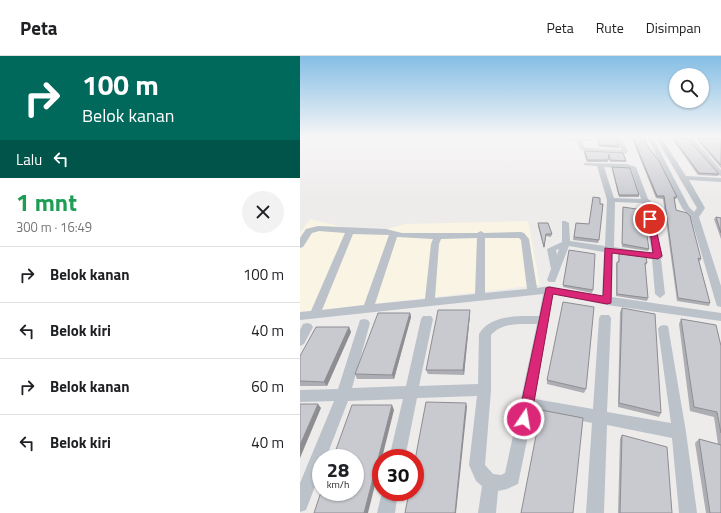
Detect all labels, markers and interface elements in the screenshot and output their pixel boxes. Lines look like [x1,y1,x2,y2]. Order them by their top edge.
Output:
text: Peta [20,13,58,42]
text: Peta [547,17,574,38]
text: Rute [596,17,624,38]
text: Disimpan [646,17,701,38]
text: 100 m [82,63,159,106]
map controls [669,68,709,108]
button: search [669,68,709,108]
icon: right [16,72,68,124]
text: Belok kanan [82,102,174,129]
text: Lalu [16,148,42,171]
icon: left [50,148,72,170]
text: 1 mnt [16,184,77,220]
button: close [242,191,284,233]
pin [633,202,667,236]
icon: arrive [639,208,661,230]
text: 300 m · 16:49 [16,217,92,237]
text: Belok kanan [50,263,130,286]
text: 100 m [243,263,284,286]
icon: right [16,264,38,286]
text: Belok kiri [50,319,111,342]
text: 40 m [251,319,284,342]
icon: left [16,320,38,342]
text: Belok kanan [50,375,130,398]
text: 60 m [251,375,284,398]
icon: right [16,376,38,398]
position arrow [503,398,545,440]
text: Belok kiri [50,431,111,454]
text: 40 m [251,431,284,454]
icon: left [16,432,38,454]
speed limit sign: 30 [372,449,424,501]
text: 28 [327,454,349,485]
text: km/h [327,477,349,492]

